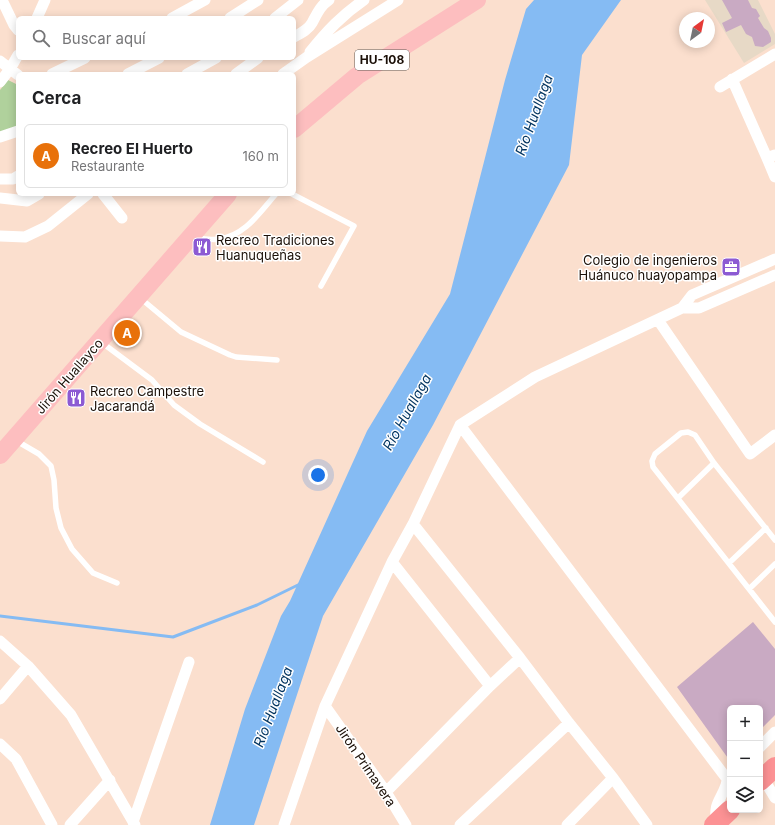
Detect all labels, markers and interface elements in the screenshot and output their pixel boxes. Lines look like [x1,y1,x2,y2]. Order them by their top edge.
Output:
north arrow [679,12,715,48]
search box [16,16,296,60]
icon: search [30,27,52,49]
text: Buscar aquí [62,29,146,48]
road number: HU-108 [355,50,409,70]
water label: Río Huallaga [511,72,556,157]
text: Cerca [32,88,81,108]
text: Recreo El Huerto [71,139,193,158]
text: A [41,148,51,164]
text: 160 m [242,148,279,164]
text: Restaurante [71,158,145,174]
place label: Recreo Tradiciones Huanuqueñas [216,232,334,263]
restaurant icon: Recreo Tradiciones Huanuqueñas [191,236,213,258]
place label: Colegio de ingenieros Huánuco huayopampa [579,252,717,283]
office icon: Colegio de ingenieros Huánuco huayopampa [720,256,742,278]
pin: A [114,318,140,348]
street label: Jirón Huallayco [32,335,106,417]
water label: Río Huallaga [379,370,435,453]
place label: Recreo Campestre Jacarandá [90,383,204,414]
restaurant icon: Recreo Campestre Jacarandá [65,387,87,409]
your location [308,465,328,485]
water label: Río Huallaga [249,664,296,749]
map controls [727,705,763,813]
button: + [727,705,763,741]
street label: Jirón Primavera [332,721,400,809]
button: − [727,741,763,777]
button: layers [727,777,763,813]

